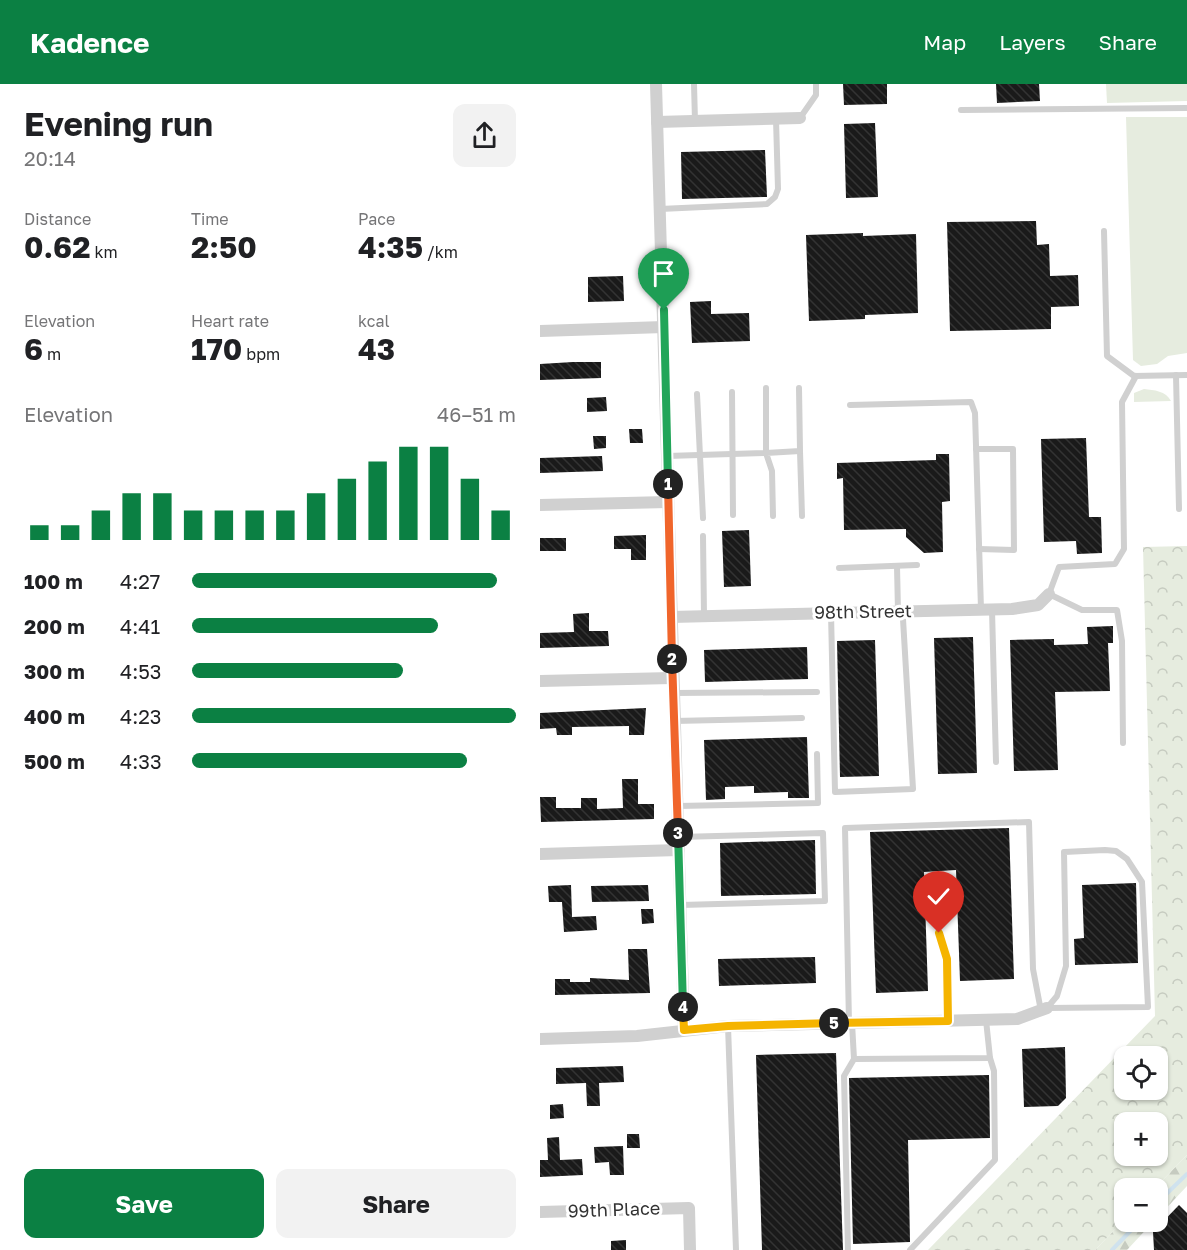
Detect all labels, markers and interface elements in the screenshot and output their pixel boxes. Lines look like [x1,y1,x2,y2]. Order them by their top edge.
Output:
text: Kadence [30,26,150,59]
text: Map [923,29,966,55]
text: Layers [999,29,1066,55]
text: Share [1099,29,1157,55]
text: Evening run [24,104,213,143]
button: share [453,104,516,167]
text: 20:14 [24,146,76,170]
text: Distance [24,209,91,229]
text: Time [191,209,229,229]
text: Pace [358,209,395,229]
text: 0.62 [24,229,90,265]
text: 2:50 [191,229,257,265]
text: 4:35 [358,229,423,265]
text: km [90,242,118,262]
text: /km [423,242,458,262]
pin [638,248,689,310]
icon: arrive [647,257,680,290]
text: Elevation [24,311,95,331]
text: Heart rate [191,311,269,331]
text: kcal [358,311,390,331]
text: 6 [24,331,43,367]
text: 170 [191,331,242,367]
text: 43 [358,331,395,367]
text: m [43,344,61,364]
text: bpm [242,344,280,364]
text: Elevation [24,402,113,426]
text: 46–51 m [437,402,516,426]
pin: 1 [653,469,683,499]
text: 1 [664,474,672,494]
text: 100 m [24,569,83,593]
text: 4:27 [120,569,160,593]
street label: 98th Street [814,599,912,623]
text: 200 m [24,614,85,638]
text: 4:41 [120,614,160,638]
pin: 2 [657,644,687,674]
text: 2 [667,649,677,669]
text: 300 m [24,659,85,683]
text: 4:53 [120,659,162,683]
text: 400 m [24,704,85,728]
text: 4:23 [120,704,162,728]
text: 500 m [24,749,85,773]
text: 4:33 [120,749,162,773]
pin: 3 [663,818,693,848]
text: 3 [673,823,683,843]
pin [913,871,964,933]
icon: check [922,880,955,913]
pin: 4 [668,992,698,1022]
text: 4 [678,997,688,1017]
pin: 5 [819,1008,849,1038]
text: 5 [829,1013,839,1033]
map controls [1114,1046,1168,1232]
button: locate [1114,1046,1168,1100]
button: + [1114,1112,1168,1166]
button: Save [24,1169,264,1238]
button: Share [276,1169,516,1238]
button: − [1114,1178,1168,1232]
street label: 99th Place [567,1196,661,1222]

